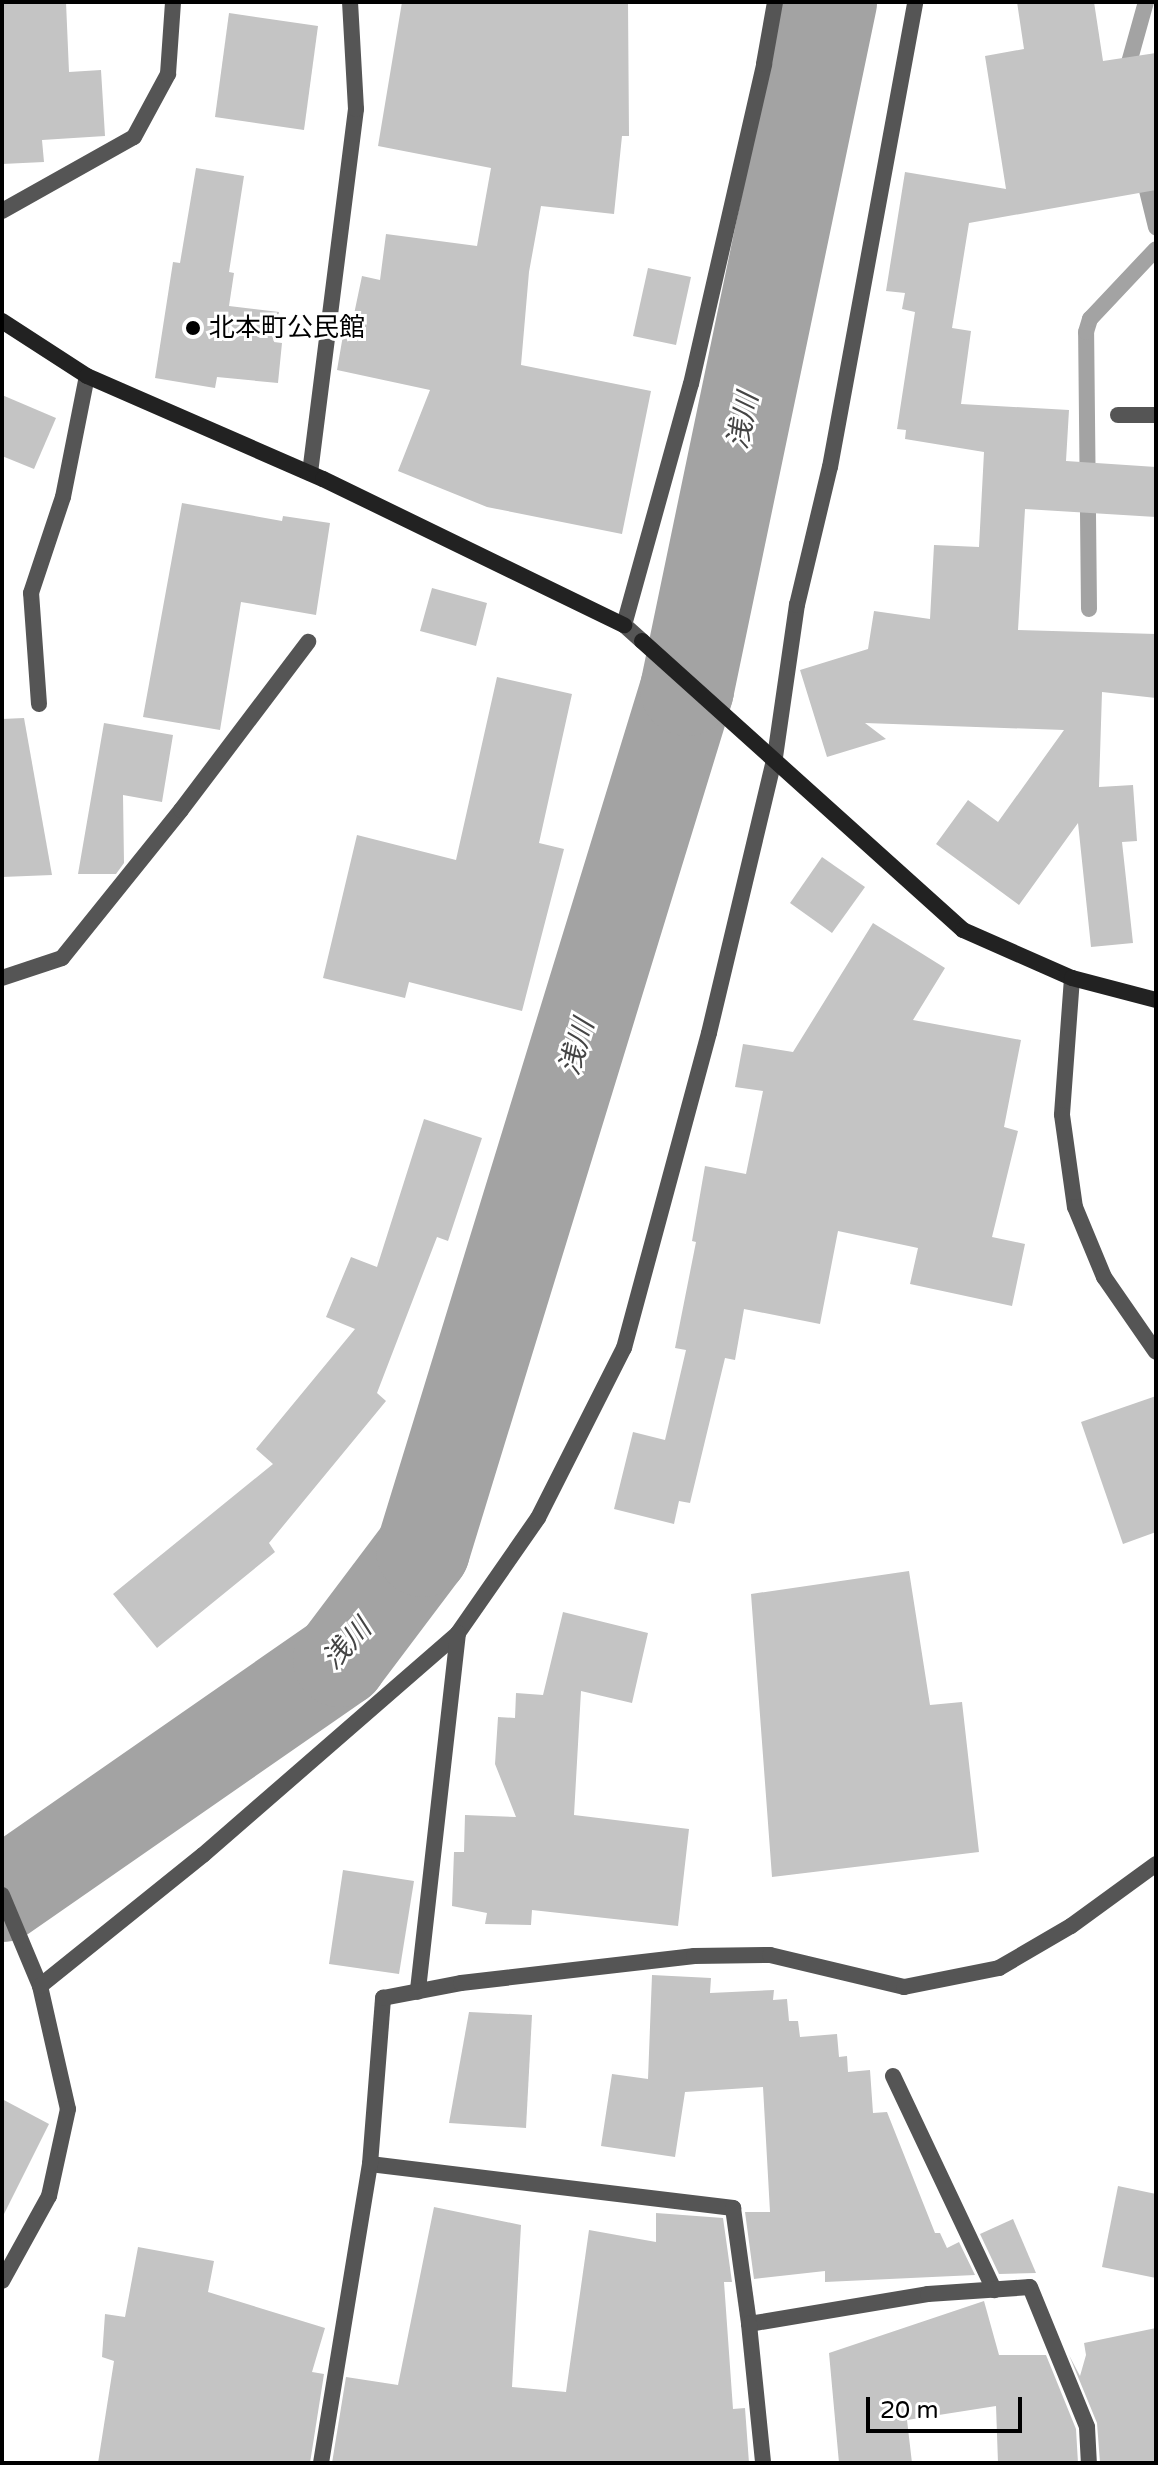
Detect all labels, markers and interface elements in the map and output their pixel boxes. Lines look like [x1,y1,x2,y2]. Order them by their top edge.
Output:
place label: 北本町公民館 [209,312,365,344]
marker: 北本町公民館 [184,319,202,337]
water label: 浅川 [721,390,765,452]
water label: 浅川 [553,1015,601,1079]
water label: 浅川 [316,1612,378,1676]
scale bar [870,2381,1026,2431]
text: 20 m [880,2396,938,2425]

